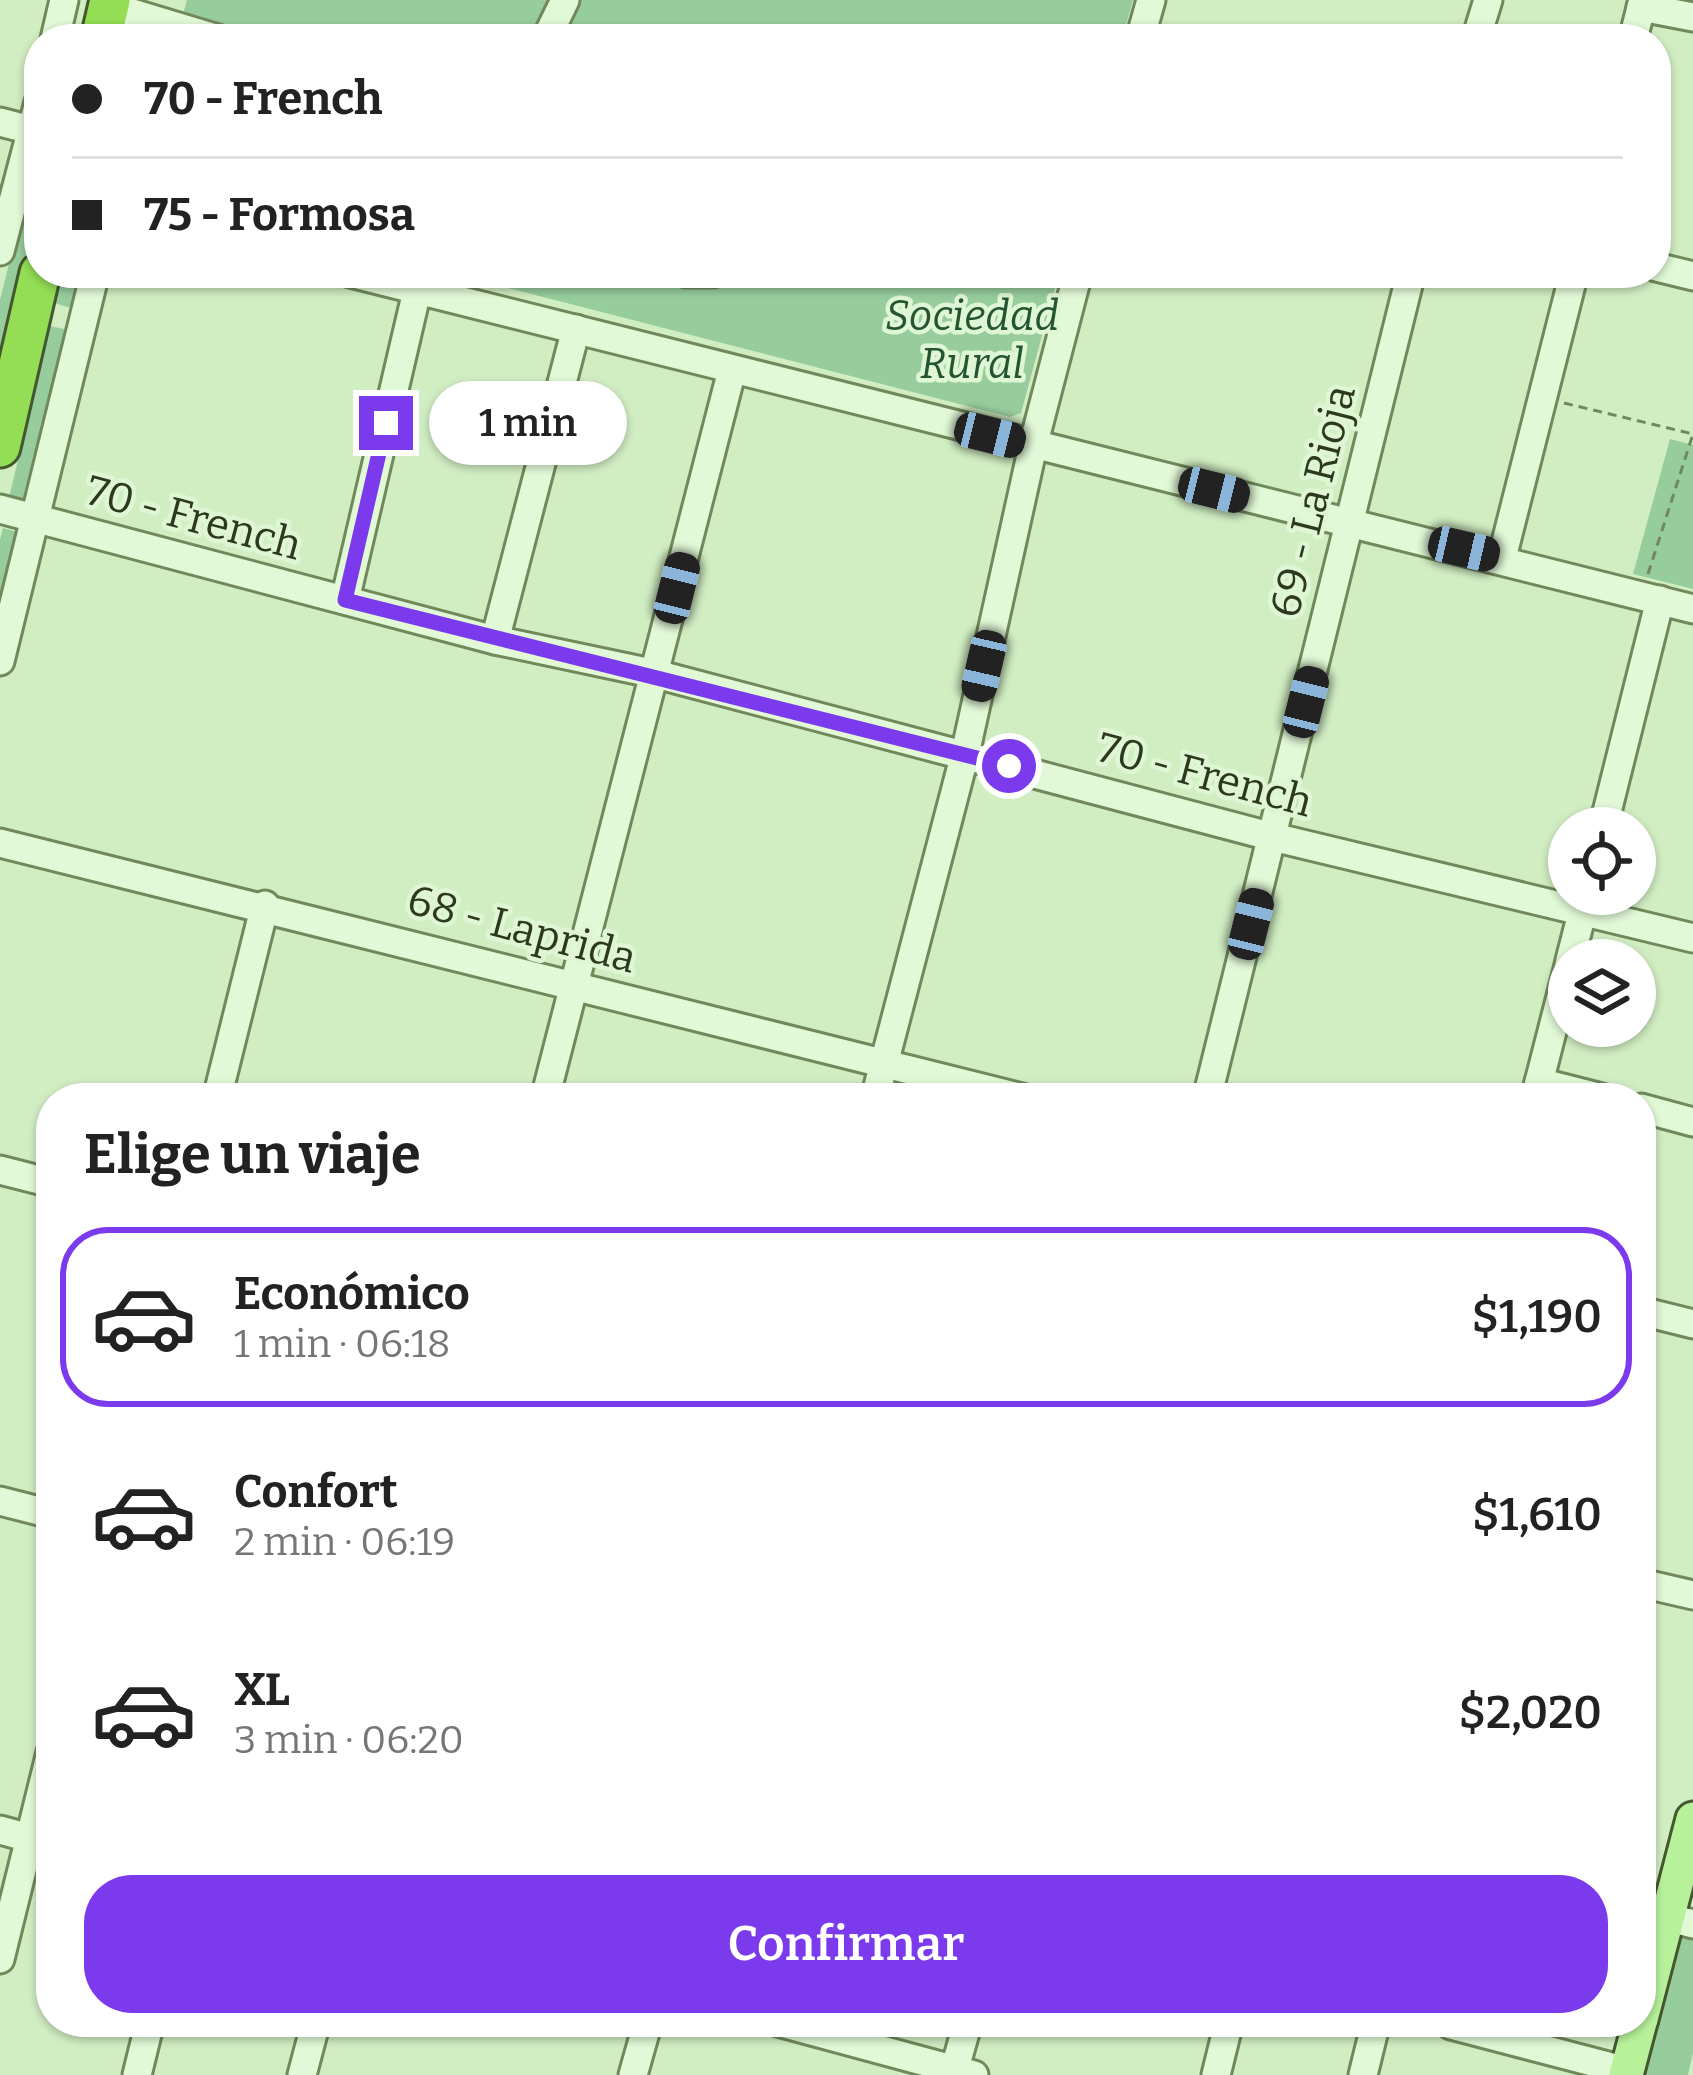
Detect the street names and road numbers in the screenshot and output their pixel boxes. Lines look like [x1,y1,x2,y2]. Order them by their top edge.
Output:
street label: 69 - La Rioja [1260,380,1366,622]
street label: 70 - French [81,465,307,571]
street label: 70 - French [1092,722,1318,828]
street label: 68 - Laprida [402,874,641,983]

